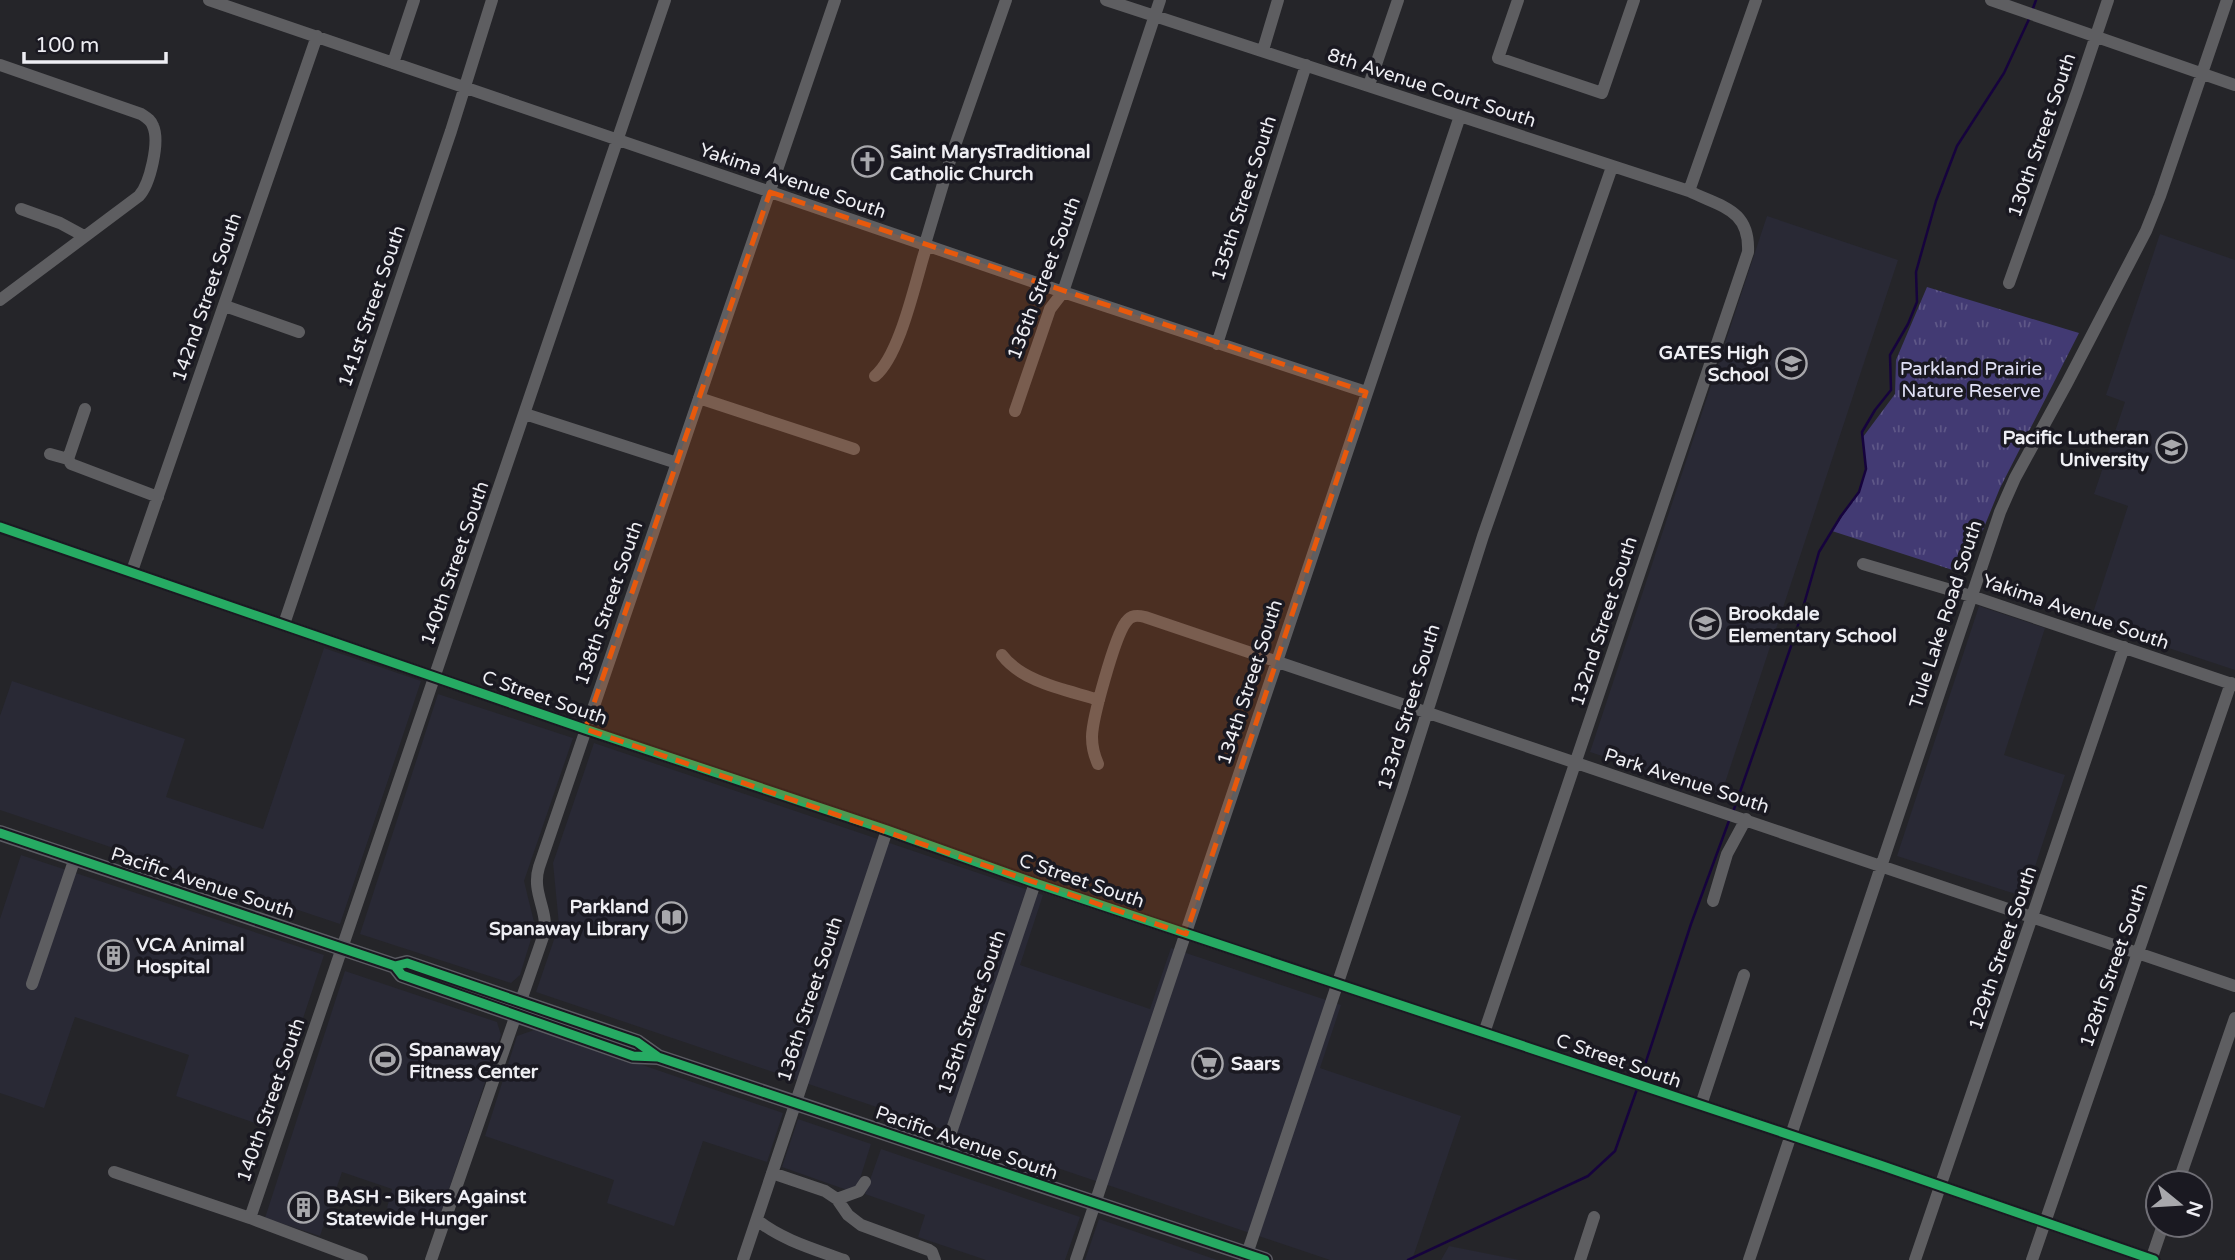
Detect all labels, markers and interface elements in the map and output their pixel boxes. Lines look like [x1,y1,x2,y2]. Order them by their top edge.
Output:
scale bar [24,21,166,65]
text: 100 m [35,33,99,58]
street label: 8th Avenue Court South [1325,44,1539,132]
street label: 130th Street South [2003,50,2080,220]
street label: 135th Street South [1207,113,1281,284]
street label: Yakima Avenue South [696,139,889,223]
place label: Saint MarysTraditional Catholic Church [890,141,1090,185]
church icon: Saint MarysTraditional Catholic Church [850,145,884,179]
street label: 136th Street South [1003,194,1085,363]
street label: 142nd Street South [168,210,246,385]
street label: 141st Street South [334,222,410,390]
place label: GATES High School [1659,342,1769,386]
school or university icon: GATES High School [1775,346,1809,380]
park label: Parkland Prairie Nature Reserve [1900,358,2042,402]
place label: Pacific Lutheran University [2002,427,2150,472]
school or university icon: Pacific Lutheran University [2155,431,2189,465]
street label: 140th Street South [416,478,493,648]
street label: 138th Street South [570,518,647,688]
street label: Tule Lake Road South [1905,518,1987,711]
street label: 132nd Street South [1566,534,1642,709]
street label: Yakima Avenue South [1979,570,2172,654]
street label: 134th Street South [1213,597,1287,768]
place label: Brookdale Elementary School [1728,603,1897,648]
school or university icon: Brookdale Elementary School [1688,607,1722,641]
street label: 133rd Street South [1373,622,1445,793]
street label: C Street South [479,666,610,730]
street label: Park Avenue South [1601,744,1772,818]
street label: Pacific Avenue South [108,843,297,923]
street label: C Street South [1016,849,1147,913]
street label: 129th Street South [1964,863,2041,1033]
street label: 128th Street South [2075,880,2152,1050]
place label: Parkland Spanaway Library [489,896,650,941]
library icon: Parkland Spanaway Library [655,900,689,934]
street label: 136th Street South [773,914,847,1085]
street label: 135th Street South [933,927,1010,1097]
place label: VCA Animal Hospital [136,934,244,979]
building icon: VCA Animal Hospital [96,938,130,972]
street label: 140th Street South [232,1015,309,1185]
street label: C Street South [1553,1029,1684,1093]
place label: Spanaway Fitness Center [409,1039,539,1083]
sports icon: Spanaway Fitness Center [369,1043,403,1077]
supermarket icon: Saars [1191,1046,1225,1080]
place label: Saars [1231,1053,1280,1075]
street label: Pacific Avenue South [873,1101,1061,1185]
north arrow [2144,1169,2214,1239]
place label: BASH - Bikers Against Statewide Hunger [326,1186,527,1231]
building icon: BASH - Bikers Against Statewide Hunger [286,1190,320,1224]
text: N [2181,1198,2207,1220]

